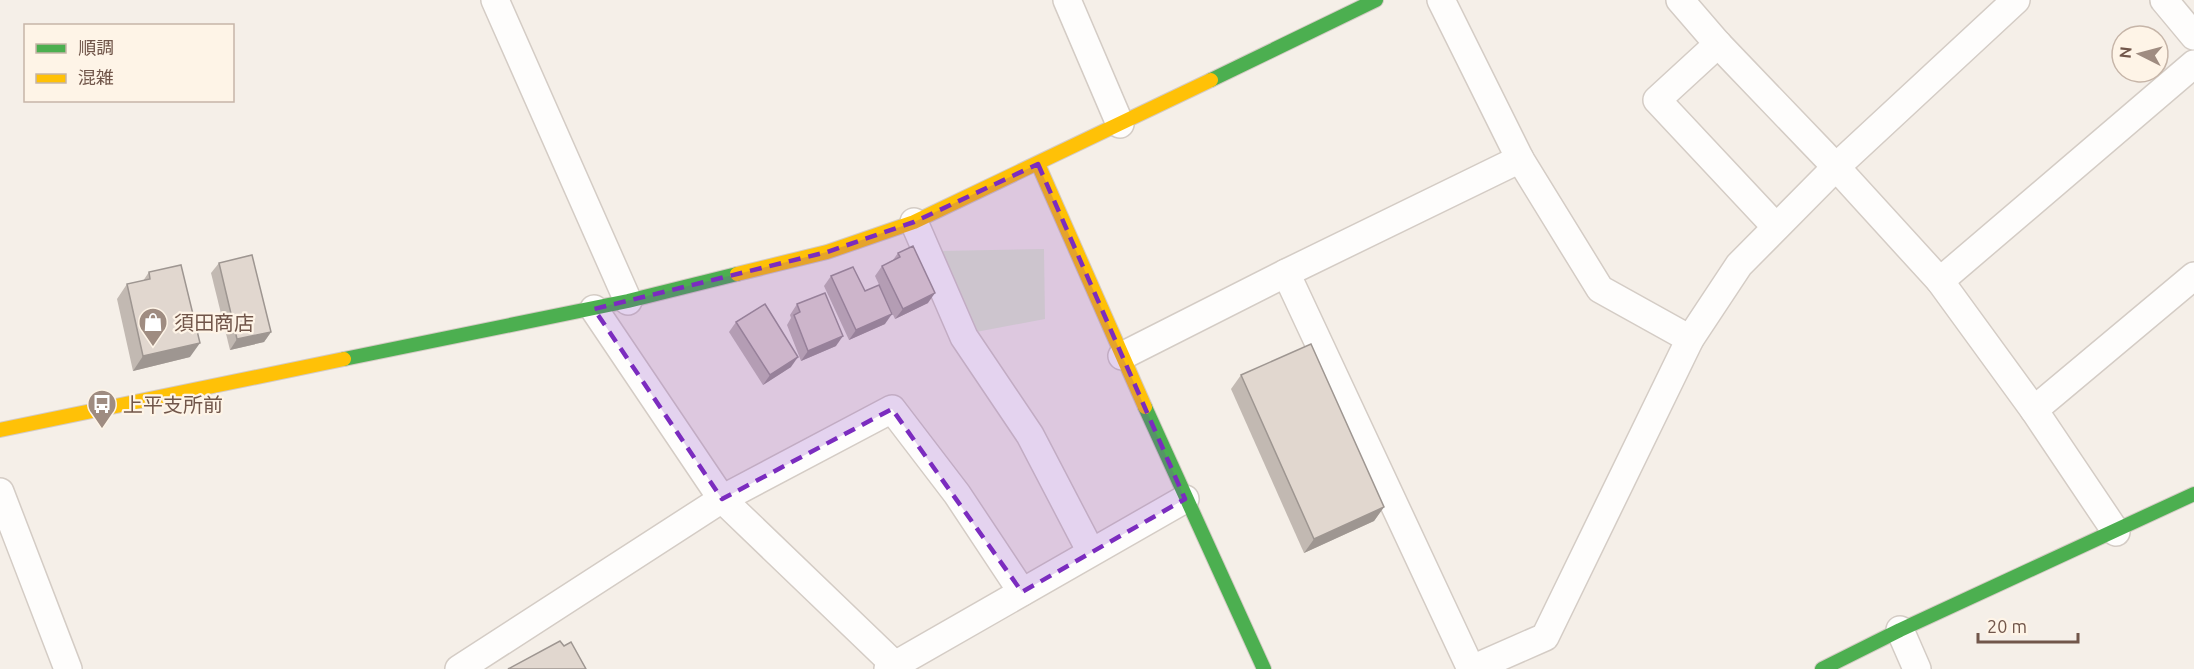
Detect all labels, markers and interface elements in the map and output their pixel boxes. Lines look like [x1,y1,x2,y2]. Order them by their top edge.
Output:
legend [24,24,234,102]
north arrow [2110,24,2170,84]
text: 順調 [78,37,114,57]
text: N [2116,46,2135,59]
text: 混雑 [78,67,114,87]
shop icon: 須田商店 [137,306,169,348]
place label: 須田商店 [174,311,254,334]
bus stop icon: 上平支所前 [86,388,118,430]
place label: 上平支所前 [123,393,223,416]
scale bar [1978,606,2078,644]
text: 20 m [1987,616,2027,636]

